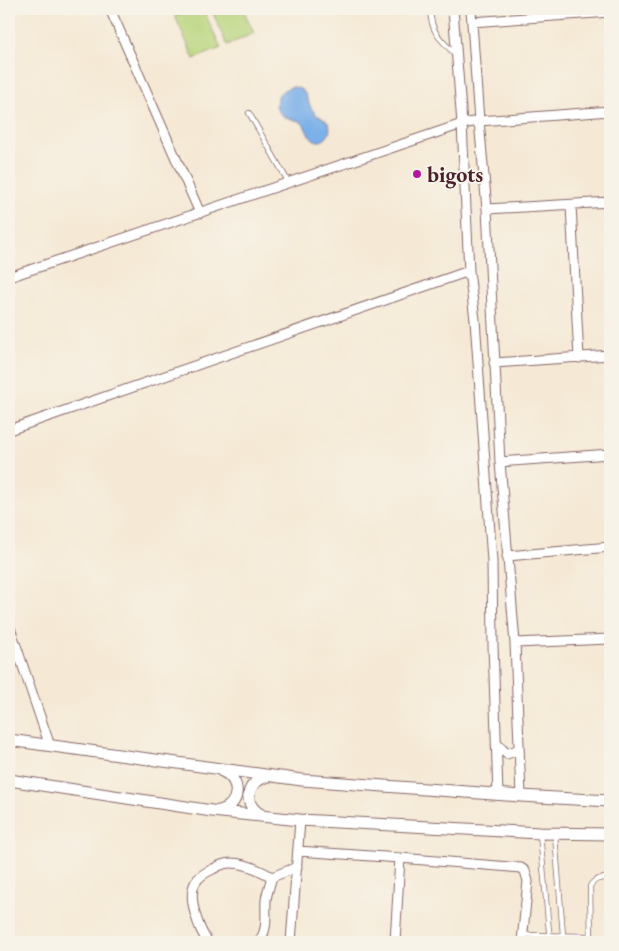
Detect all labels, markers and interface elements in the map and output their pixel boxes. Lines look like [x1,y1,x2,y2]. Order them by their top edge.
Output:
place label: bigots [427,160,483,189]
marker: bigots [411,168,423,180]

